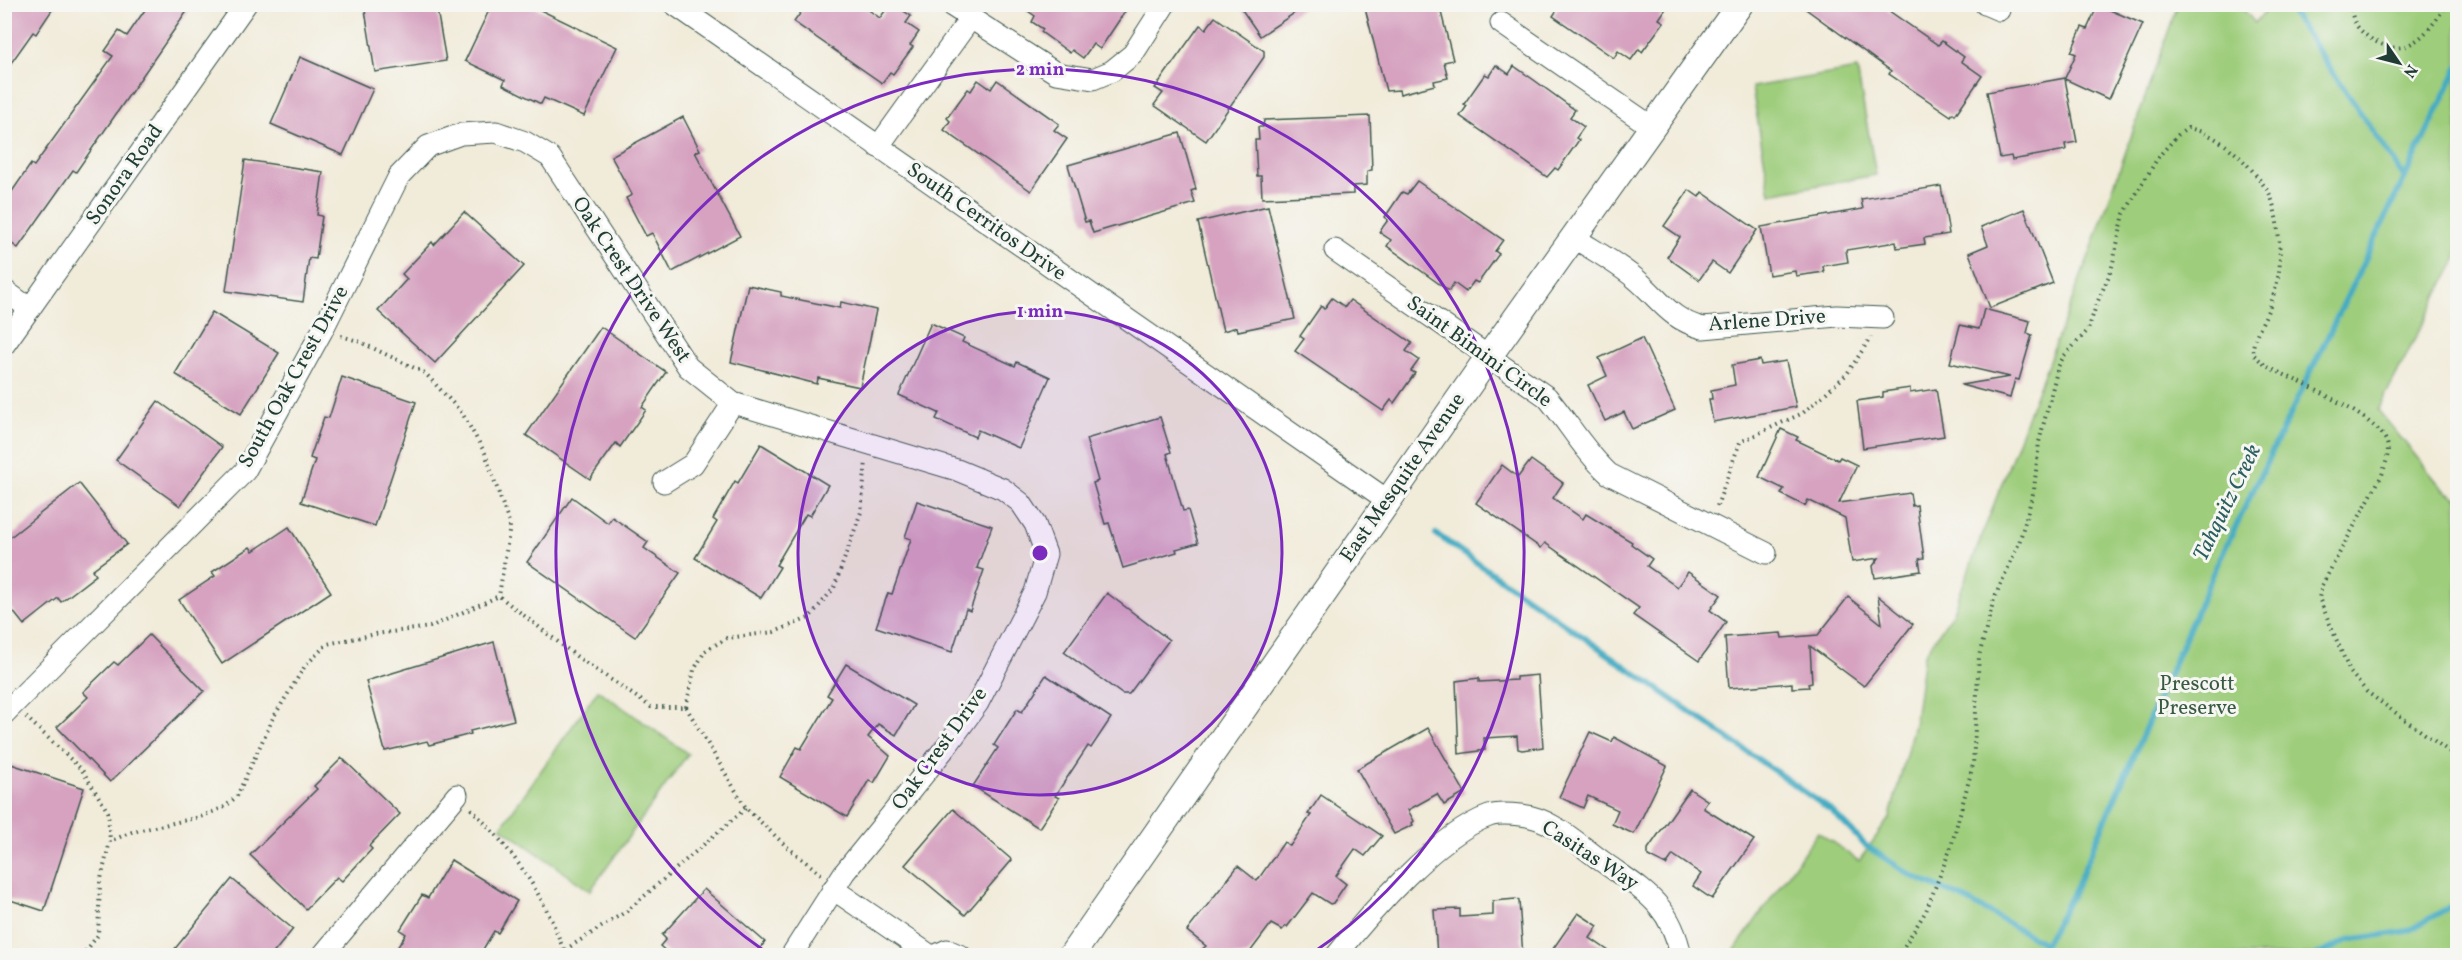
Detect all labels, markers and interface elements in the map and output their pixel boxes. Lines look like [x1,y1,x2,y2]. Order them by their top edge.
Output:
north arrow [2369,33,2429,93]
text: 2 min [1016,58,1064,83]
text: N [2397,59,2422,82]
street label: Sonora Road [79,119,171,231]
street label: South Cerritos Drive [900,156,1072,288]
street label: Oak Crest Drive West [564,191,698,369]
street label: South Oak Crest Drive [232,281,356,473]
street label: Saint Bimini Circle [1400,289,1558,415]
text: 1 min [1017,300,1063,325]
street label: Arlene Drive [1707,302,1827,340]
street label: East Mesquite Avenue [1333,387,1473,569]
water label: Tahquitz Creek [2186,439,2270,567]
centre of rings [1030,543,1050,563]
park label: Prescott Preserve [2157,670,2237,723]
street label: Oak Crest Drive [885,681,995,816]
street label: Casitas Way [1536,814,1645,899]

